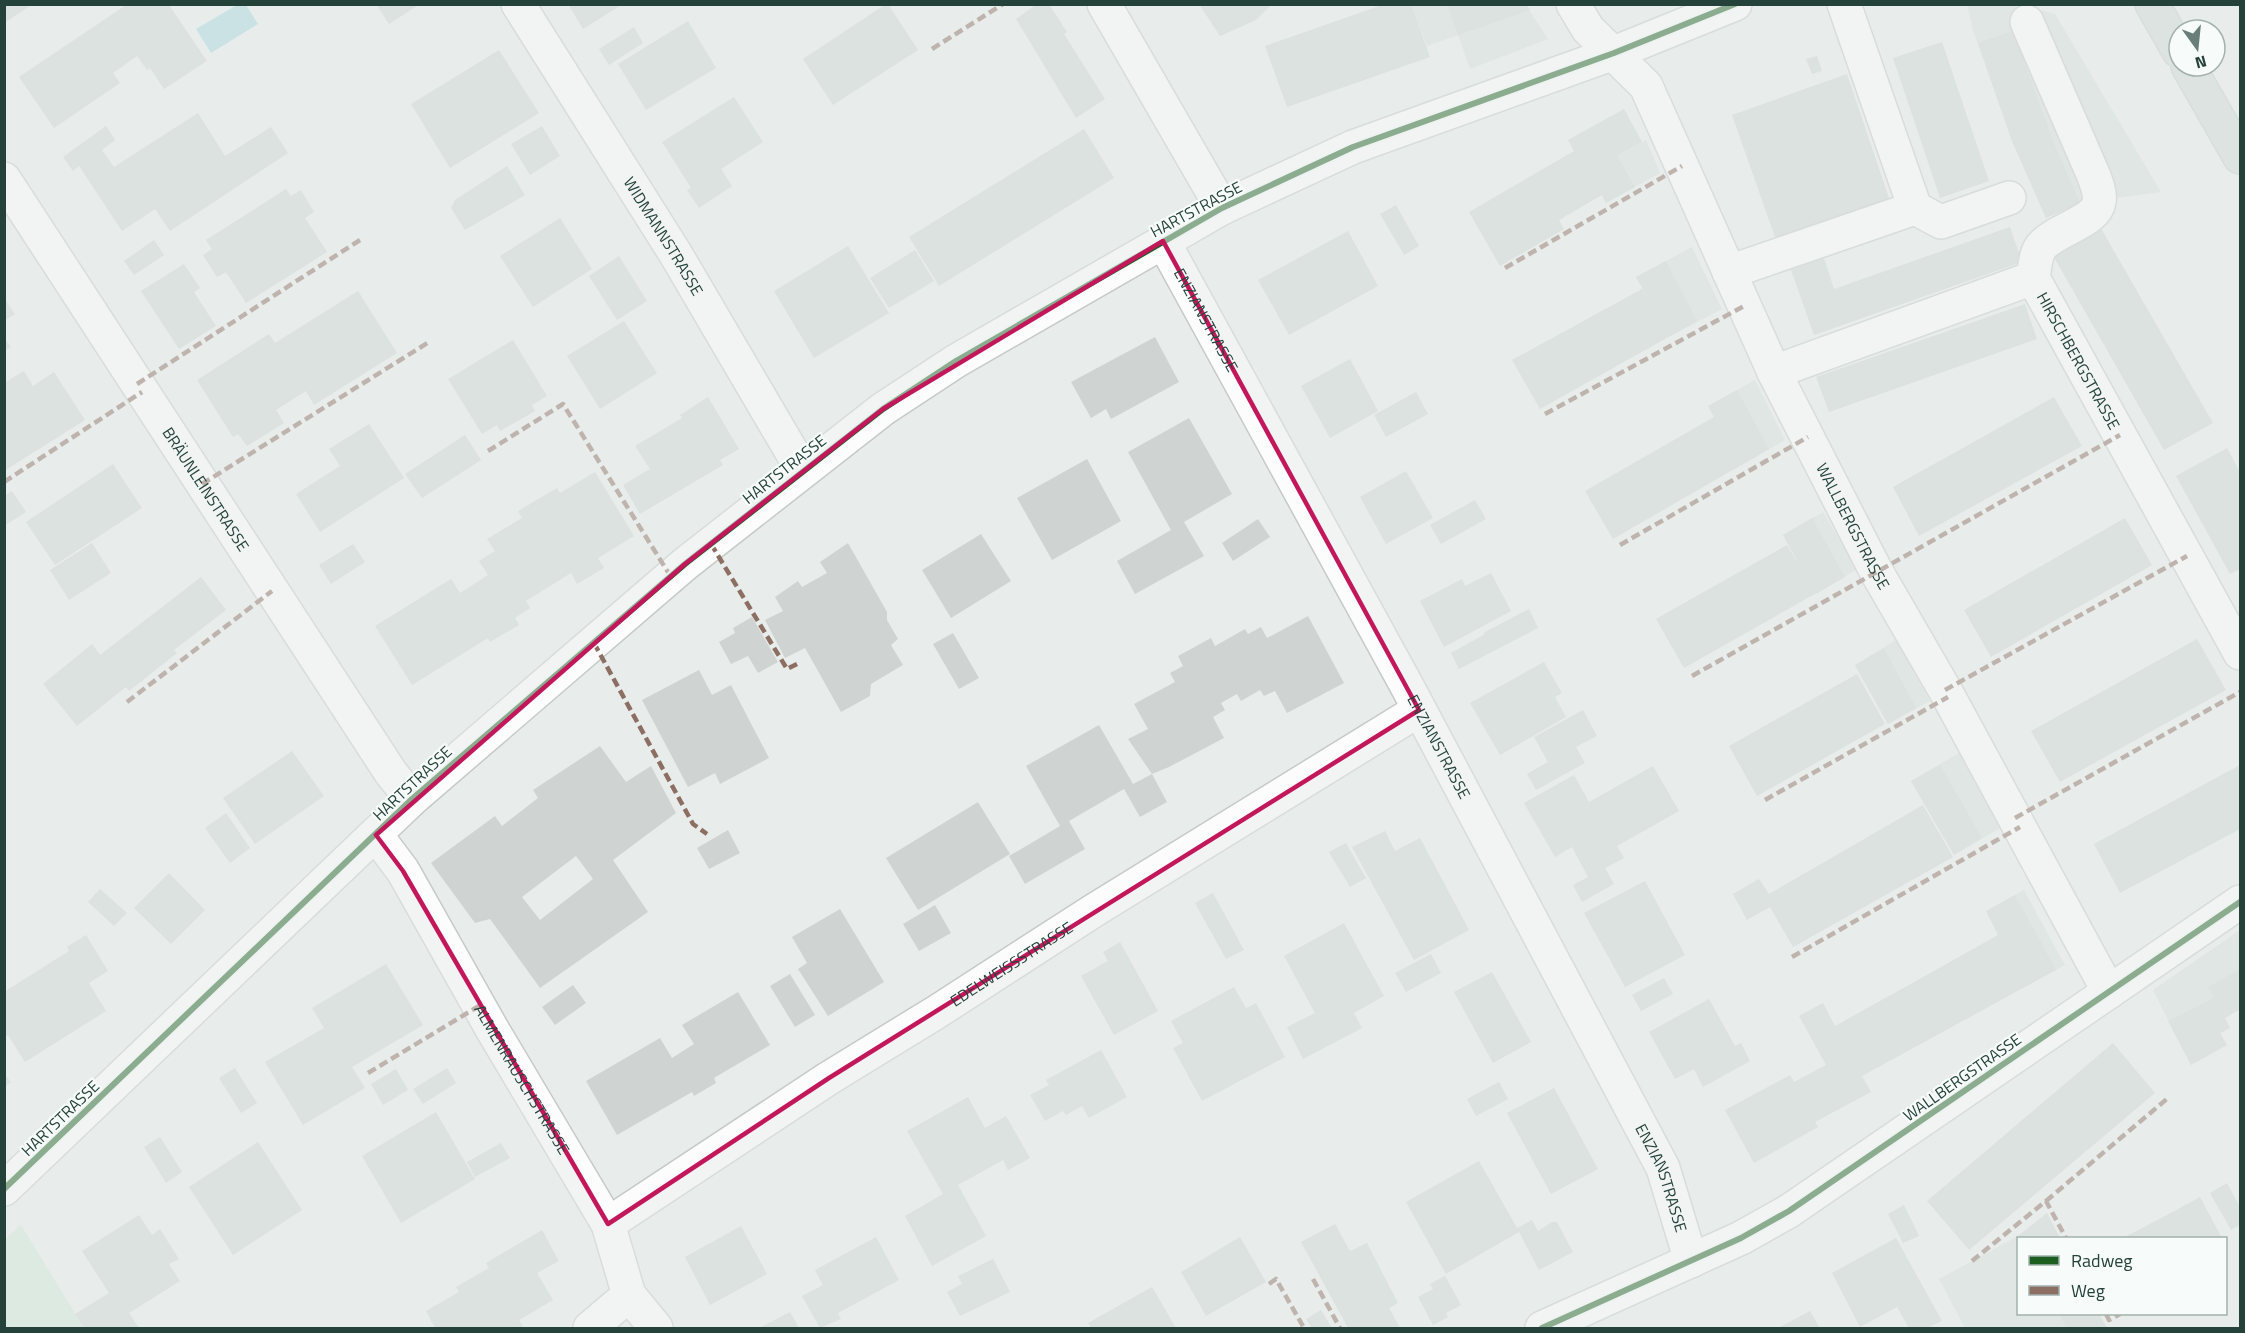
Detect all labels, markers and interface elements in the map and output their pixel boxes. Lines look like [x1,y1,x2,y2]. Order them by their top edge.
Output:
north arrow [2167,18,2227,78]
text: N [2192,49,2209,76]
street label: WIDMANNSTRASSE [618,172,709,300]
street label: HARTSTRASSE [1146,175,1246,243]
street label: ENZIANSTRASSE [1168,264,1245,376]
street label: HIRSCHBERGSTRASSE [2031,288,2126,434]
street label: BRÄUNLEINSTRASSE [157,422,255,556]
street label: HARTSTRASSE [737,428,831,510]
street label: WALLBERGSTRASSE [1810,458,1896,594]
street label: ENZIANSTRASSE [1401,690,1477,803]
street label: HARTSTRASSE [367,740,457,826]
street label: EDELWEISSSTRASSE [945,915,1078,1012]
street label: ALMENRAUSCHSTRASSE [468,1000,576,1159]
street label: WALLBERGSTRASSE [1898,1027,2026,1127]
street label: HARTSTRASSE [15,1074,105,1162]
street label: ENZIANSTRASSE [1629,1119,1694,1235]
legend [2017,1237,2227,1315]
text: Radweg [2071,1247,2133,1274]
text: Weg [2071,1277,2105,1304]

